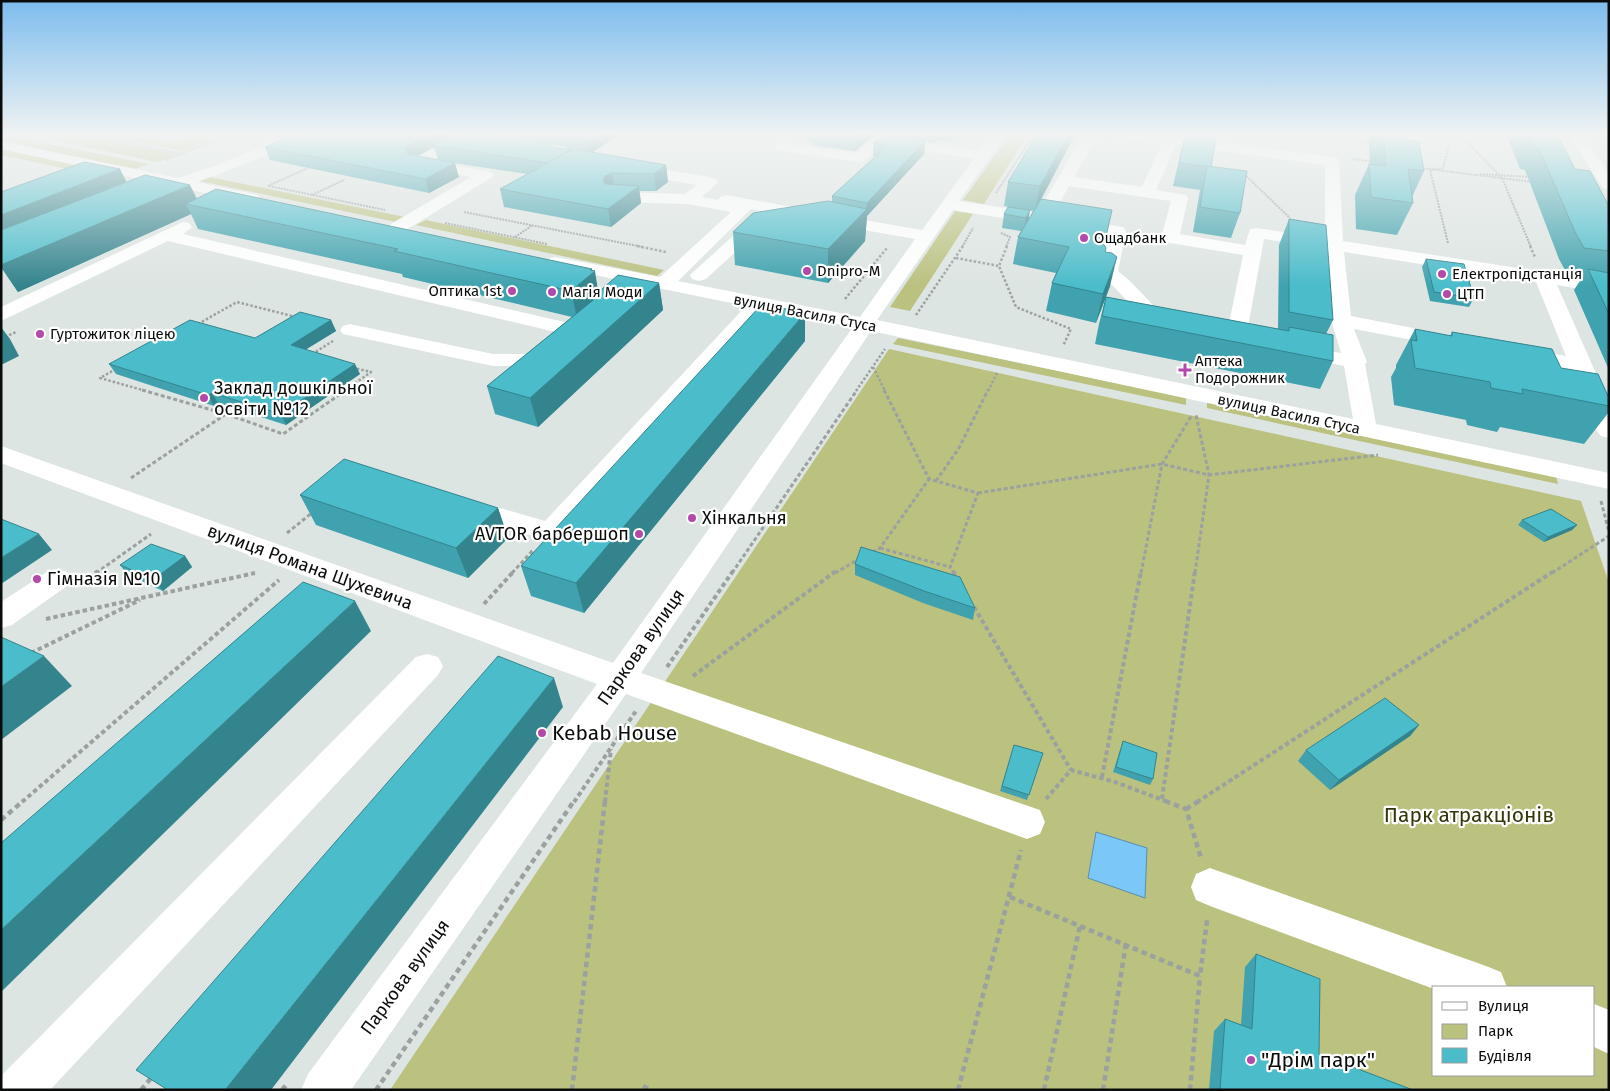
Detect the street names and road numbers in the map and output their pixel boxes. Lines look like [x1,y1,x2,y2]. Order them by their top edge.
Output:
street label: вулиця Василя Стуса [732,290,878,336]
street label: вулиця Василя Стуса [1216,390,1362,438]
street label: вулиця Романа Шухевича [204,520,416,614]
street label: Паркова вулиця [593,585,689,709]
street label: Паркова вулиця [356,915,454,1039]

